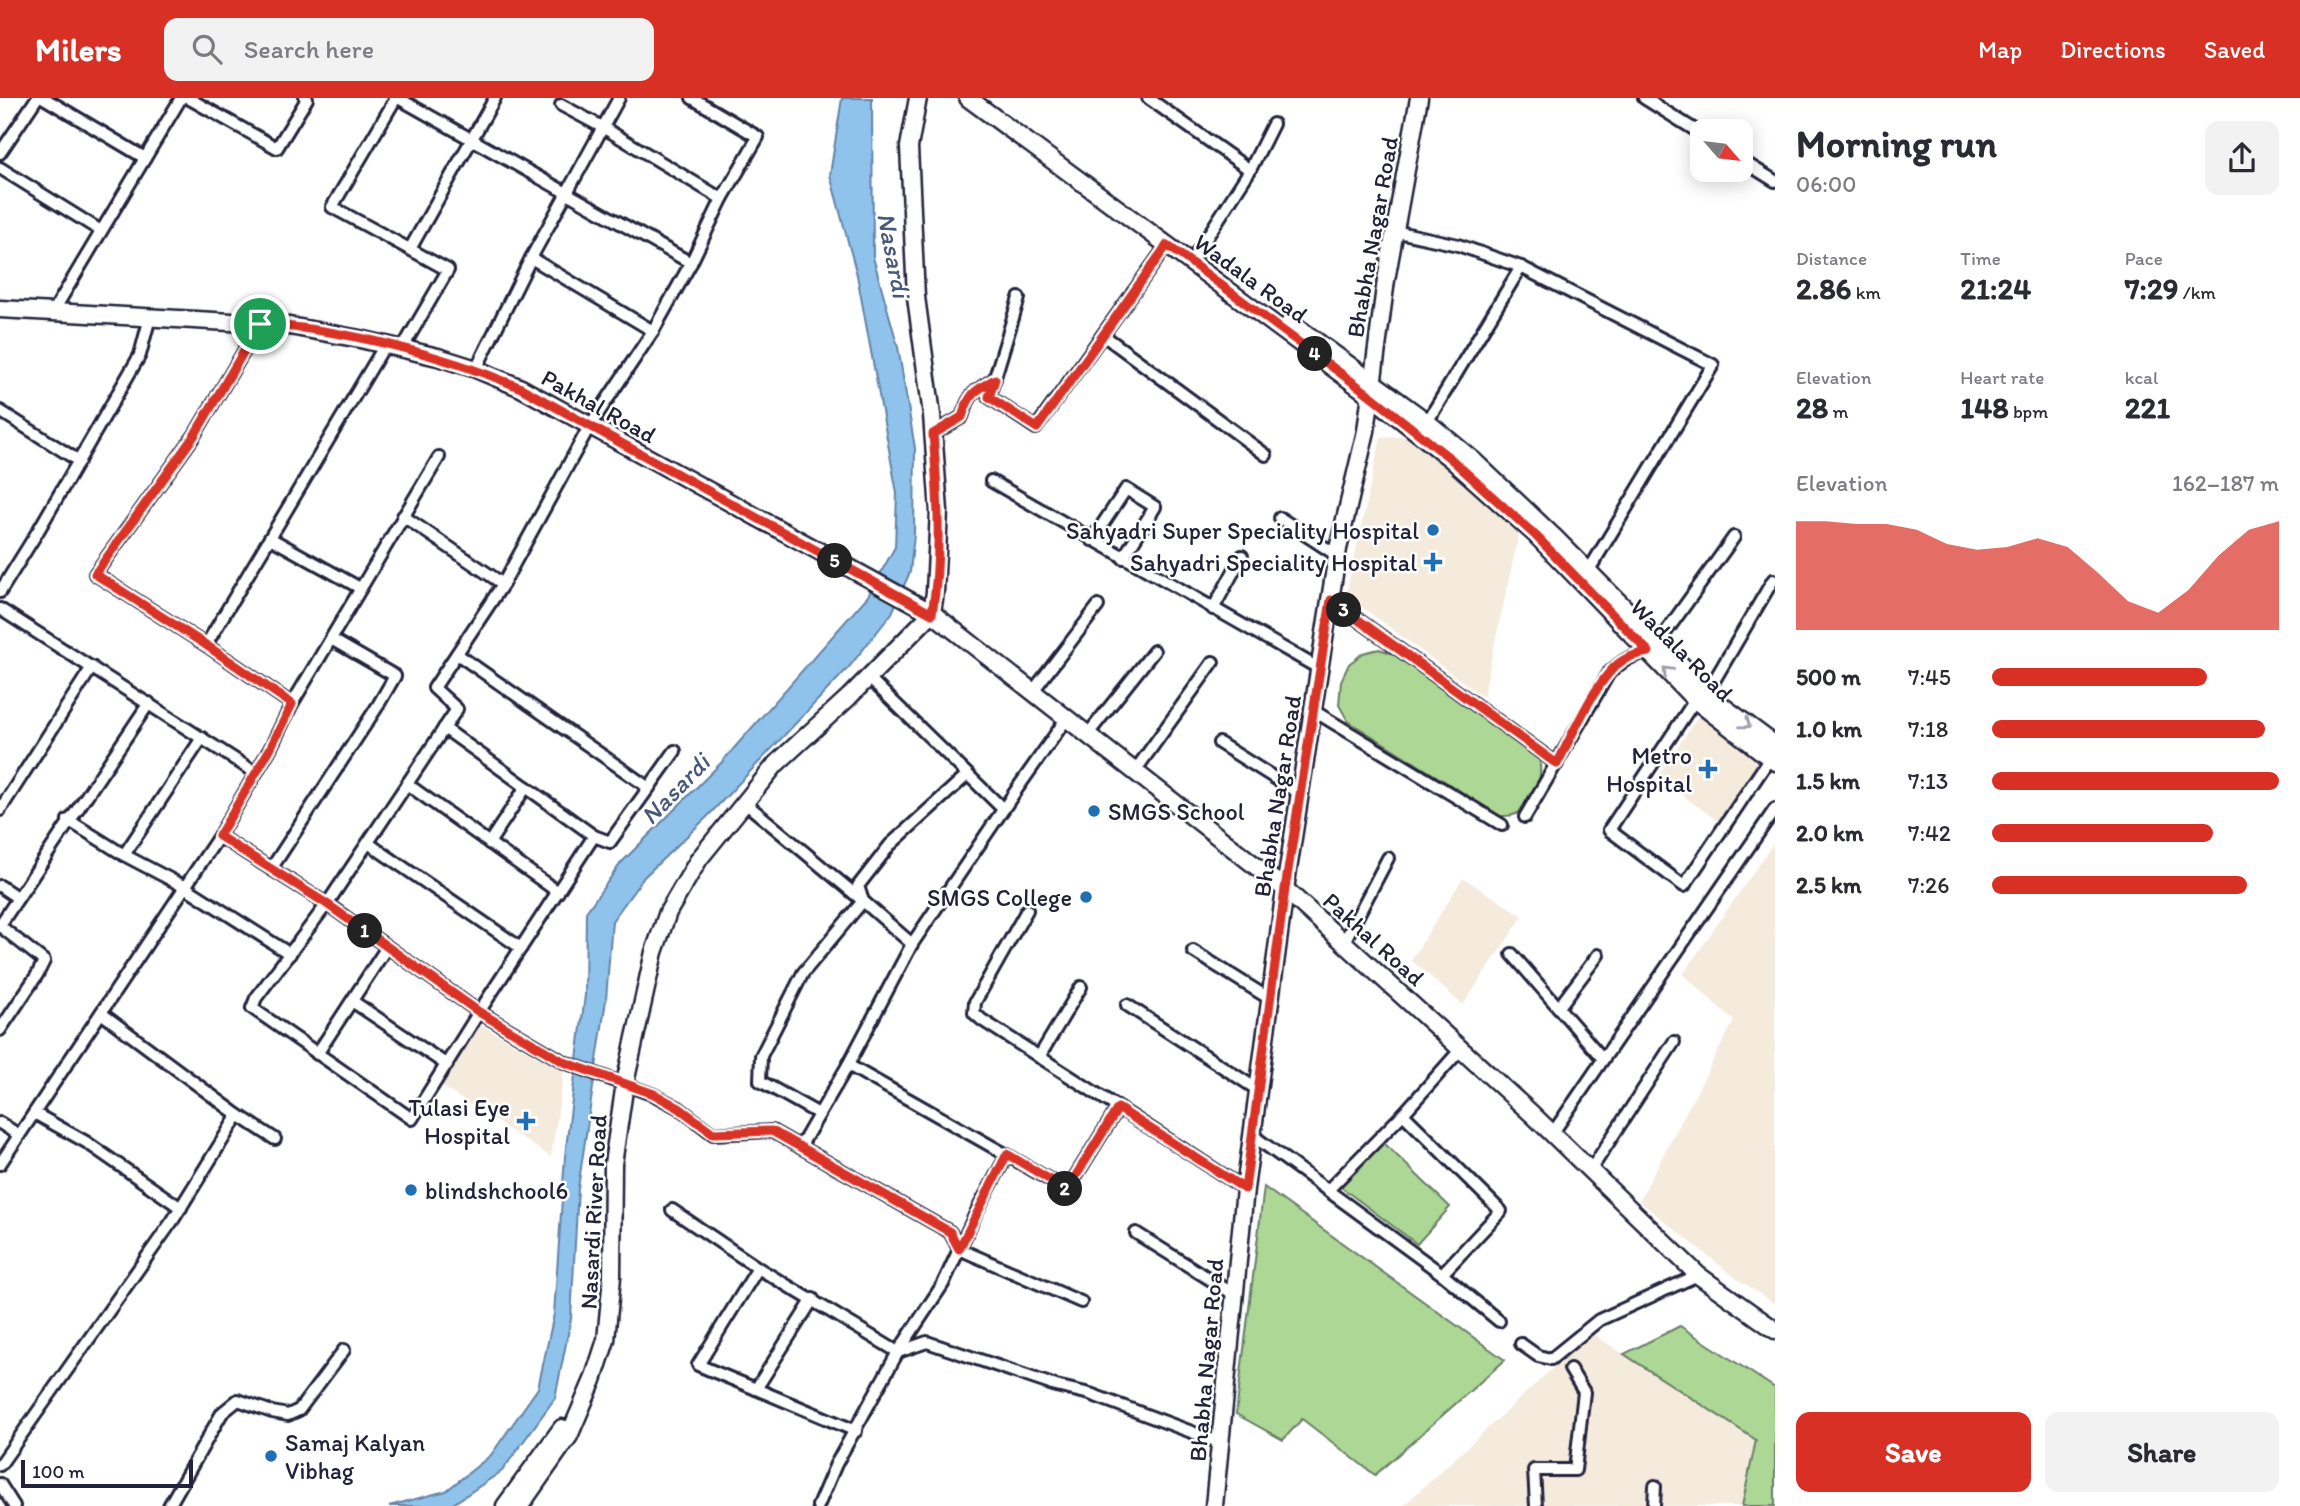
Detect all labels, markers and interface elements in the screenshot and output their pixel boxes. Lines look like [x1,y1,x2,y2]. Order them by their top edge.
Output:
search box [164,18,654,81]
text: Milers [35,30,122,69]
icon: search [188,30,226,68]
text: Search here [244,33,374,65]
text: Map [1978,35,2022,64]
text: Directions [2060,35,2166,64]
text: Saved [2204,35,2265,64]
north arrow [1690,119,1754,182]
map controls [1690,119,1753,182]
text: Morning run [1796,121,1997,167]
button: share [2205,121,2279,195]
street label: Bhabha Nagar Road [1340,134,1404,340]
text: 06:00 [1796,170,1856,198]
water label: Nasardi [870,210,918,303]
street label: Wadala Road [1189,227,1313,329]
text: Distance [1796,247,1867,270]
text: Time [1960,247,2001,270]
text: Pace [2125,247,2163,270]
text: 2.86 [1796,270,1851,307]
text: 21:24 [1960,270,2031,307]
text: 7:29 [2125,270,2178,307]
text: km [1851,281,1881,304]
text: /km [2178,281,2216,304]
pin [230,294,290,354]
icon: arrive [241,305,279,343]
pin: 4 [1298,336,1332,372]
text: 4 [1309,342,1320,365]
street label: Pakhal Road [537,363,661,449]
text: Elevation [1796,366,1872,389]
text: Heart rate [1960,366,2044,389]
text: kcal [2125,366,2158,389]
text: 28 [1796,389,1828,426]
text: 148 [1960,389,2009,426]
text: 221 [2125,389,2170,426]
text: m [1828,400,1849,423]
text: bpm [2009,400,2048,423]
text: Elevation [1796,469,1887,497]
text: 162–187 m [2172,469,2279,497]
place label: Sahyadri Super Speciality Hospital [1066,516,1419,545]
marker: Sahyadri Super Speciality Hospital [1425,522,1441,538]
pin: 5 [818,544,852,578]
place label: Sahyadri Speciality Hospital [1130,548,1417,577]
text: 5 [830,549,839,572]
marker: Sahyadri Speciality Hospital [1423,552,1443,572]
pin: 3 [1326,592,1362,628]
street label: Wadala Road [1625,593,1739,707]
text: 3 [1338,598,1349,621]
text: 500 m [1796,663,1861,691]
text: 7:45 [1908,663,1951,691]
one-way arrow [1662,666,1675,679]
street label: Bhabha Nagar Road [1247,693,1307,899]
one-way arrow [1738,715,1751,728]
text: 1.0 km [1796,715,1862,743]
text: 7:18 [1908,715,1948,743]
place label: Metro Hospital [1606,741,1692,798]
water label: Nasardi [634,745,718,831]
marker: Metro Hospital [1698,759,1718,779]
text: 1.5 km [1796,767,1860,795]
text: 7:13 [1908,767,1948,795]
place label: SMGS School [1108,797,1245,826]
marker: SMGS School [1086,803,1102,819]
text: 2.0 km [1796,819,1864,847]
text: 7:42 [1908,819,1951,847]
text: 2.5 km [1796,871,1861,899]
text: 7:26 [1908,871,1949,899]
place label: SMGS College [927,883,1072,912]
street label: Pakhal Road [1317,886,1431,992]
marker: SMGS College [1078,889,1094,905]
pin: 1 [348,914,382,948]
text: 1 [360,919,369,942]
place label: Tulasi Eye Hospital [408,1093,510,1150]
marker: Tulasi Eye Hospital [516,1111,536,1131]
street label: Nasardi River Road [573,1114,613,1310]
pin: 2 [1048,1172,1082,1206]
place label: blindshchool6 [425,1176,568,1205]
text: 2 [1060,1177,1070,1200]
marker: blindshchool6 [403,1182,419,1198]
street label: Bhabha Nagar Road [1183,1257,1229,1463]
button: Save [1796,1412,2031,1492]
button: Share [2045,1412,2279,1492]
place label: Samaj Kalyan Vibhag [285,1428,425,1485]
marker: Samaj Kalyan Vibhag [263,1448,279,1464]
scale bar [21,1457,192,1489]
text: 100 m [32,1460,84,1483]

